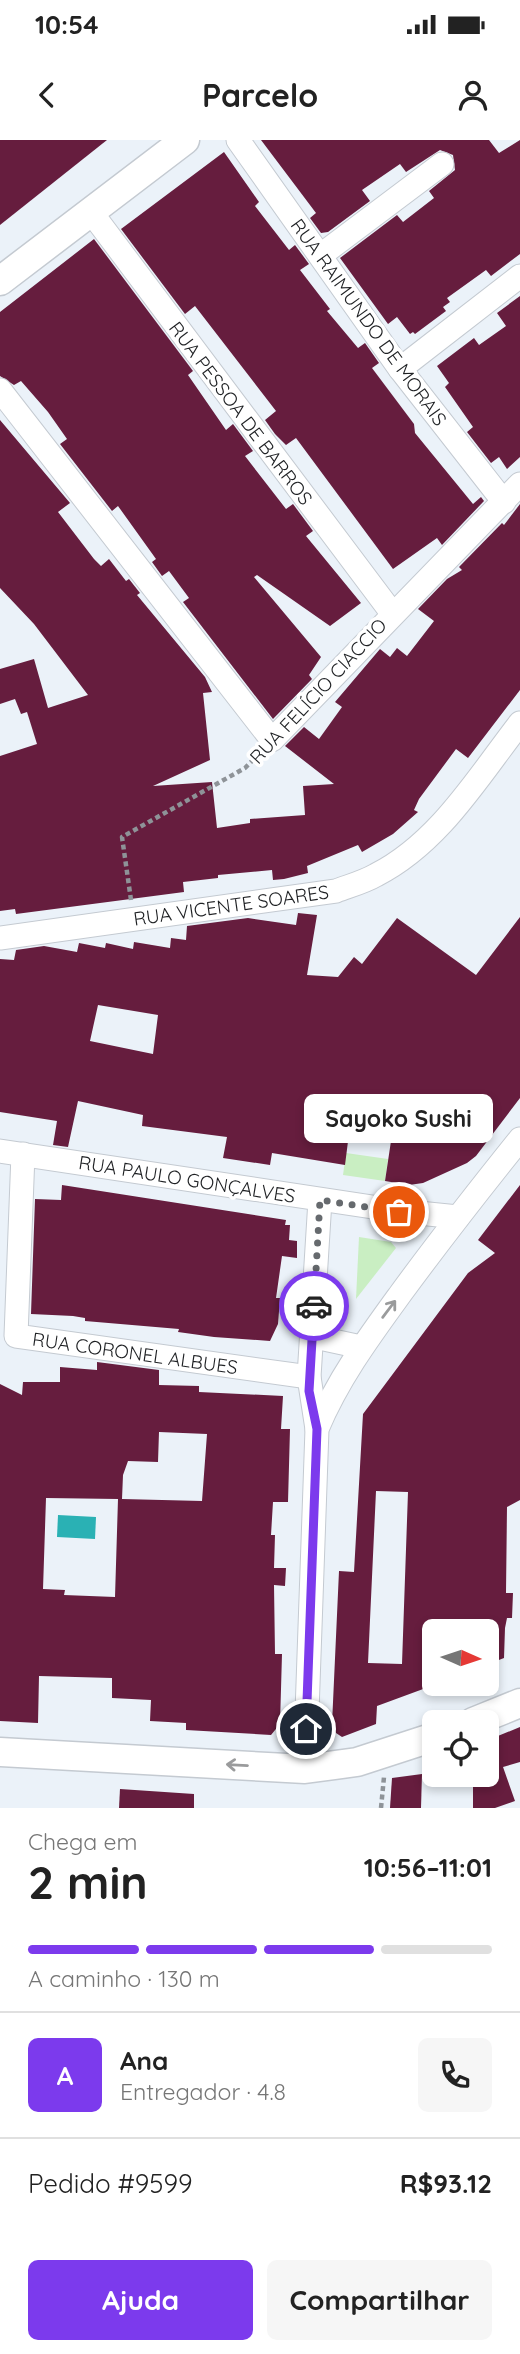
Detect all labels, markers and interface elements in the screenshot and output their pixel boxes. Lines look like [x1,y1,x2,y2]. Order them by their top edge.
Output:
text: 10:54 [35,8,98,41]
text: Parcelo [202,75,318,115]
icon: back [28,76,66,114]
icon: person [454,76,492,114]
street label: RUA RAIMUNDO DE MORAIS [286,214,452,430]
street label: RUA PESSOA DE BARROS [164,316,318,510]
street label: RUA FELÍCIO CIACCIO [244,613,392,769]
street label: RUA VICENTE SOARES [132,879,330,931]
callout: Sayoko Sushi [304,1093,494,1142]
text: Sayoko Sushi [325,1104,472,1133]
street label: RUA PAULO GONÇALVES [77,1150,297,1208]
pin [369,1182,429,1242]
icon: bag [380,1193,418,1231]
courier [279,1271,349,1341]
icon: car [295,1287,333,1325]
one-way arrow [382,1300,397,1318]
street label: RUA CORONEL ALBUES [31,1327,239,1379]
north arrow [422,1619,499,1696]
map controls [422,1619,499,1787]
pin [276,1699,336,1759]
icon: home [287,1710,325,1748]
button: locate [422,1710,499,1787]
one-way arrow [226,1758,248,1771]
text: Chega em [28,1827,137,1856]
text: 10:56–11:01 [364,1851,492,1884]
text: 2 min [28,1853,148,1911]
text: A caminho · 130 m [28,1964,220,1993]
button: phone [418,2038,492,2112]
text: Ana [120,2044,168,2077]
text: A [57,2059,73,2092]
text: Entregador · 4.8 [120,2077,286,2106]
text: Pedido #9599 [28,2167,193,2200]
text: R$93.12 [400,2167,492,2200]
button: Ajuda [28,2260,253,2340]
button: Compartilhar [267,2260,492,2340]

